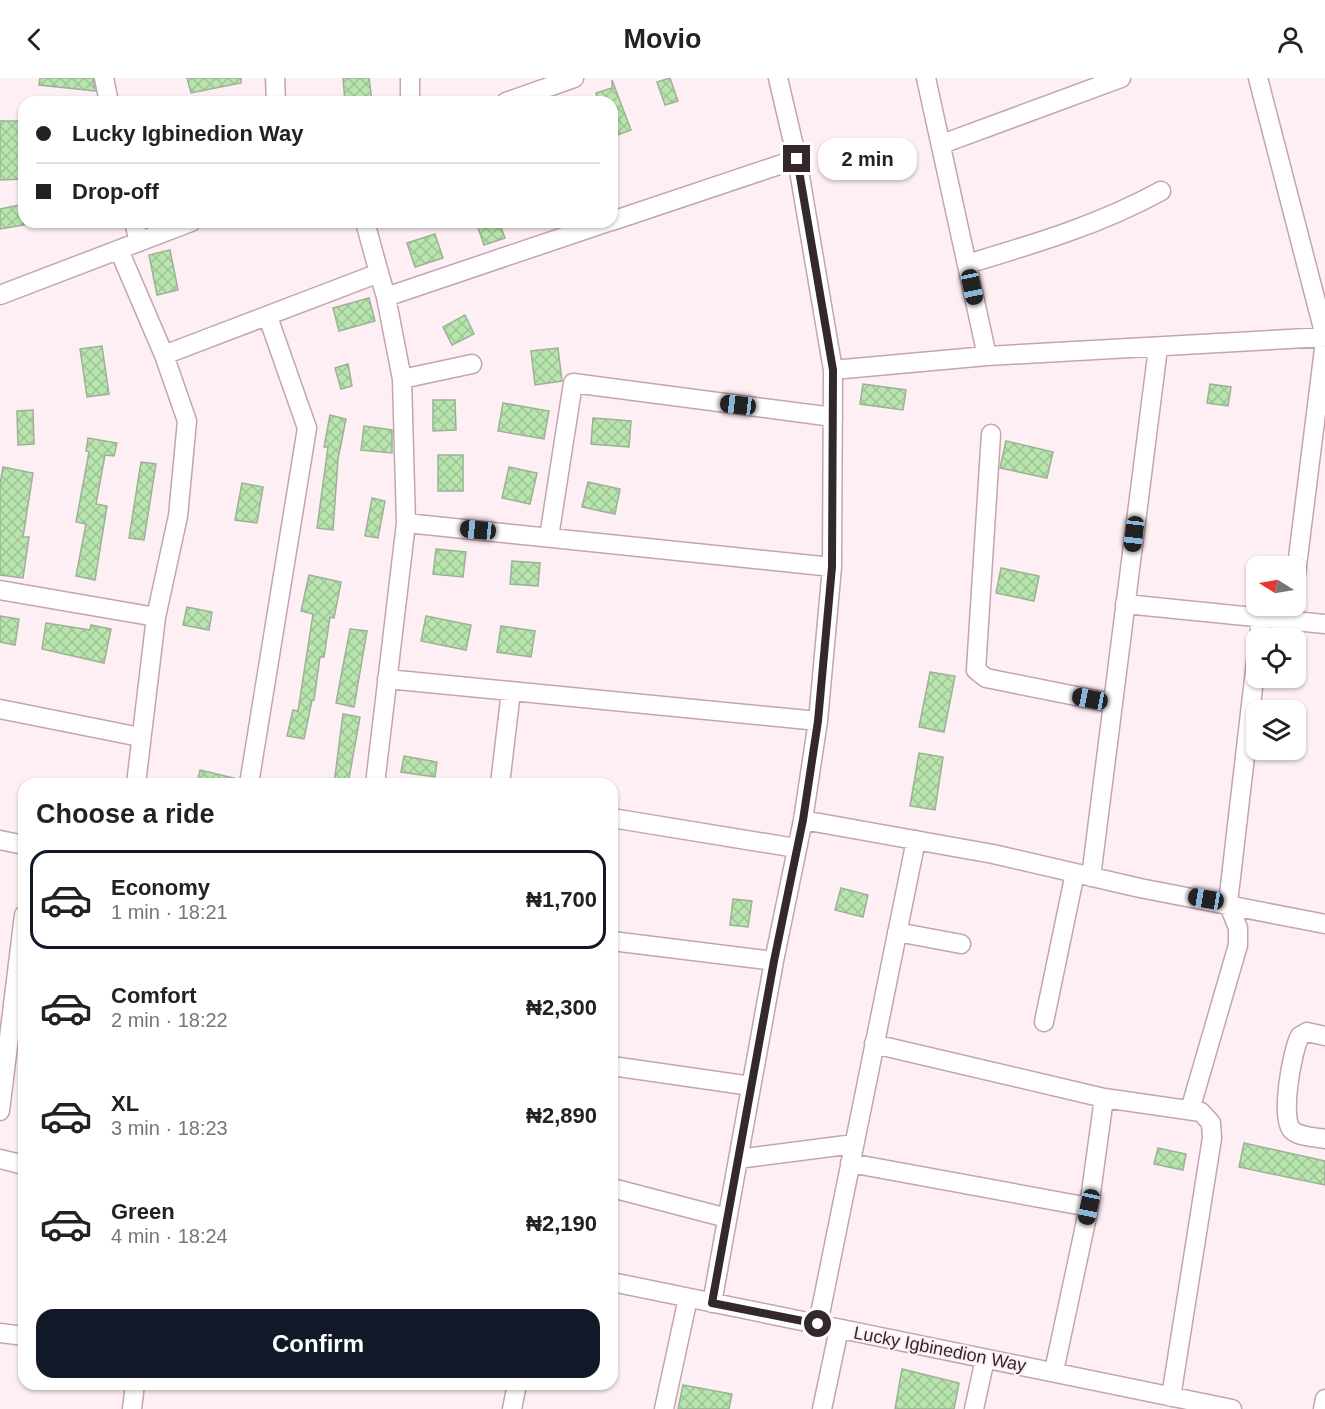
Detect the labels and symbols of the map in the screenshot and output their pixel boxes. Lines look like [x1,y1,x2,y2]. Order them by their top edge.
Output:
callout: 2 min [818,138,917,180]
route end [783,145,810,172]
car [959,268,985,306]
car [719,394,757,416]
car [1123,515,1145,553]
car [459,519,497,541]
north arrow [1246,556,1306,616]
car [1071,687,1109,711]
car [1187,887,1225,911]
car [1076,1188,1102,1226]
route start [804,1310,831,1337]
street label: Lucky Igbinedion Way [852,1322,1028,1376]

